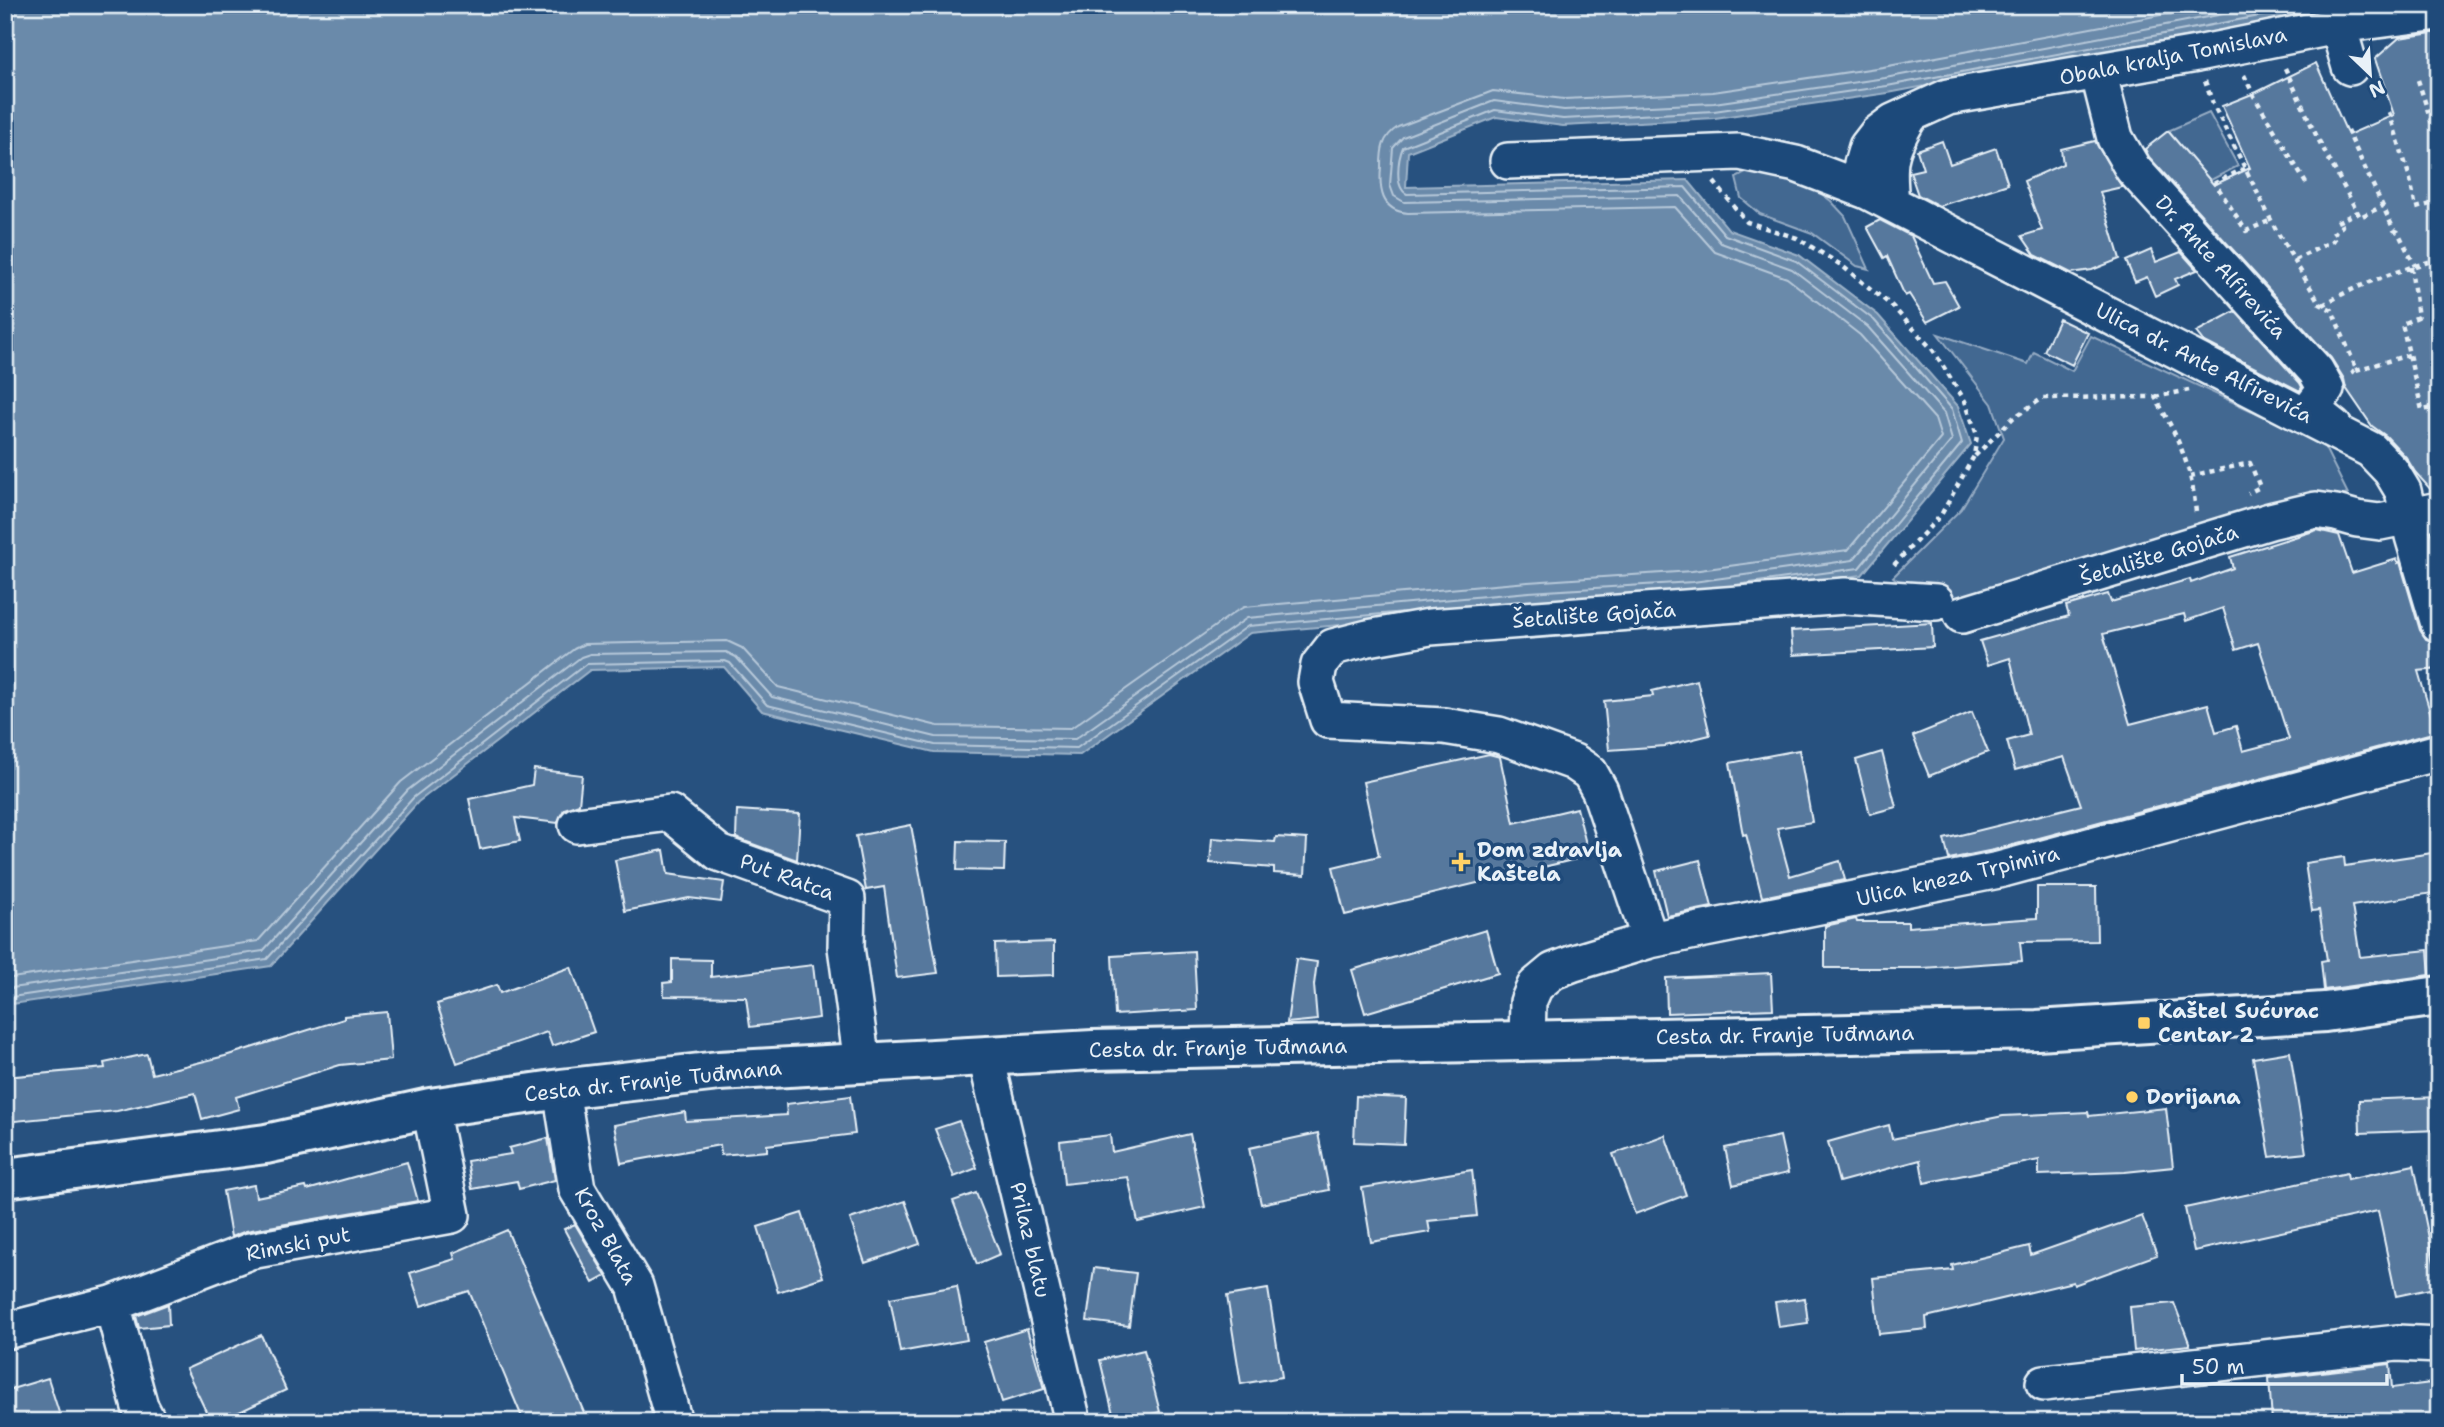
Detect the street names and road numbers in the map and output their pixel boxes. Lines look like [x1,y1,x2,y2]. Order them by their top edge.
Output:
street label: Obala kralja Tomislava [2057,20,2289,92]
street label: Dr. Ante Alfirevića [2149,189,2293,345]
street label: Ulica dr. Ante Alfirevića [2091,296,2317,430]
street label: Šetalište Gojača [2076,517,2242,592]
street label: Šetalište Gojača [1511,594,1677,635]
street label: Ulica kneza Trpimira [1854,839,2062,913]
street label: Put Ratca [736,847,838,907]
street label: Cesta dr. Franje Tuđmana [1656,1019,1914,1051]
street label: Cesta dr. Franje Tuđmana [1089,1032,1347,1064]
street label: Cesta dr. Franje Tuđmana [523,1054,783,1108]
street label: Prilaz blatu [1003,1179,1057,1301]
street label: Kroz Blata [568,1182,644,1290]
street label: Rimski put [243,1220,353,1268]

